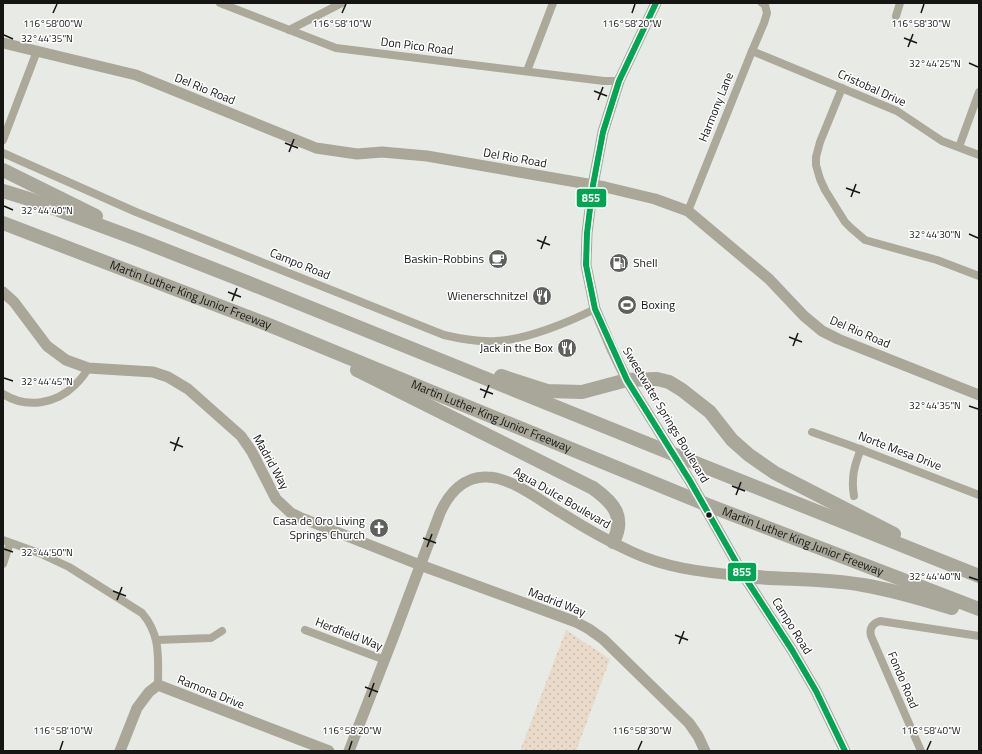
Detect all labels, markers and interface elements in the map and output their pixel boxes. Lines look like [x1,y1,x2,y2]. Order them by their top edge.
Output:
text: 116°58'00"W [23,16,83,31]
text: 116°58'10"W [312,16,372,31]
text: 116°58'20"W [602,16,662,31]
text: 116°58'30"W [891,16,951,31]
text: 32°44'35"N [21,31,73,46]
street label: Don Pico Road [380,32,454,59]
text: 32°44'25"N [909,56,961,71]
street label: Cristobal Drive [835,64,910,111]
street label: Del Rio Road [172,68,239,109]
street label: Harmony Lane [693,69,738,145]
street label: Del Rio Road [482,143,548,172]
line badge: 855 [576,188,607,208]
text: 855 [582,190,600,206]
text: 32°44'40"N [21,203,73,218]
text: 32°44'30"N [909,227,961,242]
street label: Campo Road [267,243,333,284]
cafe icon: Baskin-Robbins [487,248,509,270]
place label: Baskin-Robbins [404,249,484,268]
fuel station icon: Shell [608,252,630,274]
place label: Shell [633,253,658,272]
street label: Martin Luther King Junior Freeway [107,255,275,334]
restaurant icon: Wienerschnitzel [531,285,553,307]
place label: Wienerschnitzel [447,286,528,305]
sports icon: Boxing [616,294,638,316]
place label: Boxing [641,295,675,314]
street label: Del Rio Road [827,310,893,353]
restaurant icon: Jack in the Box [556,337,578,359]
place label: Jack in the Box [480,338,554,357]
street label: Sweetwater Springs Boulevard [618,343,715,486]
text: 32°44'45"N [21,374,73,389]
street label: Martin Luther King Junior Freeway [408,374,575,457]
text: 32°44'35"N [909,398,961,413]
street label: Norte Mesa Drive [856,426,945,475]
street label: Madrid Way [248,431,294,493]
street label: Agua Dulce Boulevard [510,462,615,533]
street label: Martin Luther King Junior Freeway [719,501,887,581]
unlabelled marker [704,510,714,520]
place label: Casa de Oro Living Springs Church [273,511,365,544]
church icon: Casa de Oro Living Springs Church [368,517,390,539]
text: 32°44'50"N [21,545,73,560]
line badge: 855 [727,562,757,582]
text: 855 [733,564,751,580]
text: 32°44'40"N [909,569,961,584]
street label: Madrid Way [526,582,589,621]
street label: Campo Road [767,594,817,658]
street label: Herdfield Way [313,612,386,655]
street label: Fondo Road [883,648,924,711]
street label: Ramona Drive [175,669,248,714]
text: 116°58'10"W [33,723,93,738]
text: 116°58'20"W [322,723,382,738]
text: 116°58'30"W [612,723,672,738]
text: 116°58'40"W [901,723,961,738]

